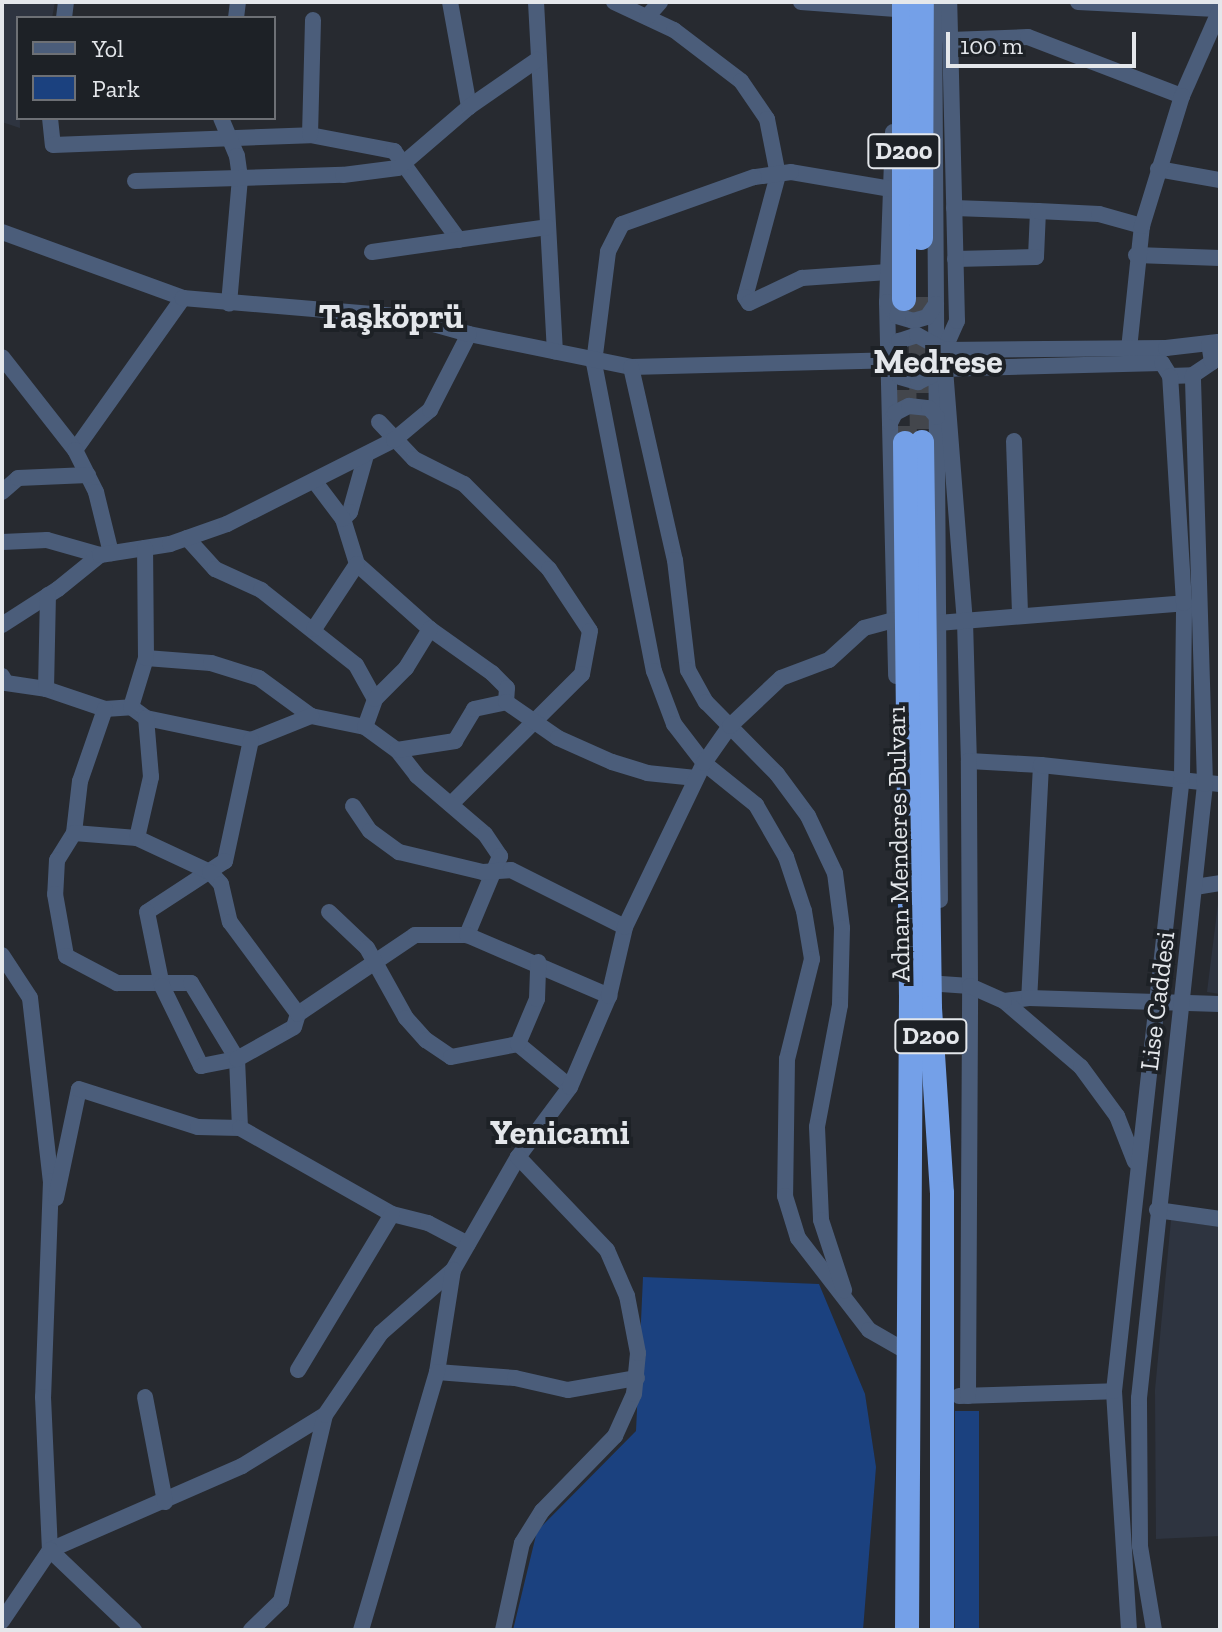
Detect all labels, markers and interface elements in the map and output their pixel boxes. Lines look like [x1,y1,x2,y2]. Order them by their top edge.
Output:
legend [16,16,276,120]
scale bar [950,16,1140,66]
text: 100 m [960,31,1023,60]
text: Yol [92,34,124,63]
text: Park [92,74,140,103]
road number: D200 [866,131,942,171]
district label: Taşköprü [318,297,464,337]
district label: Medrese [873,342,1003,382]
street label: Adnan Menderes Bulvarı [881,706,917,982]
street label: Lise Caddesi [1134,930,1182,1072]
road number: D200 [893,1016,969,1056]
district label: Yenicami [490,1113,630,1153]

